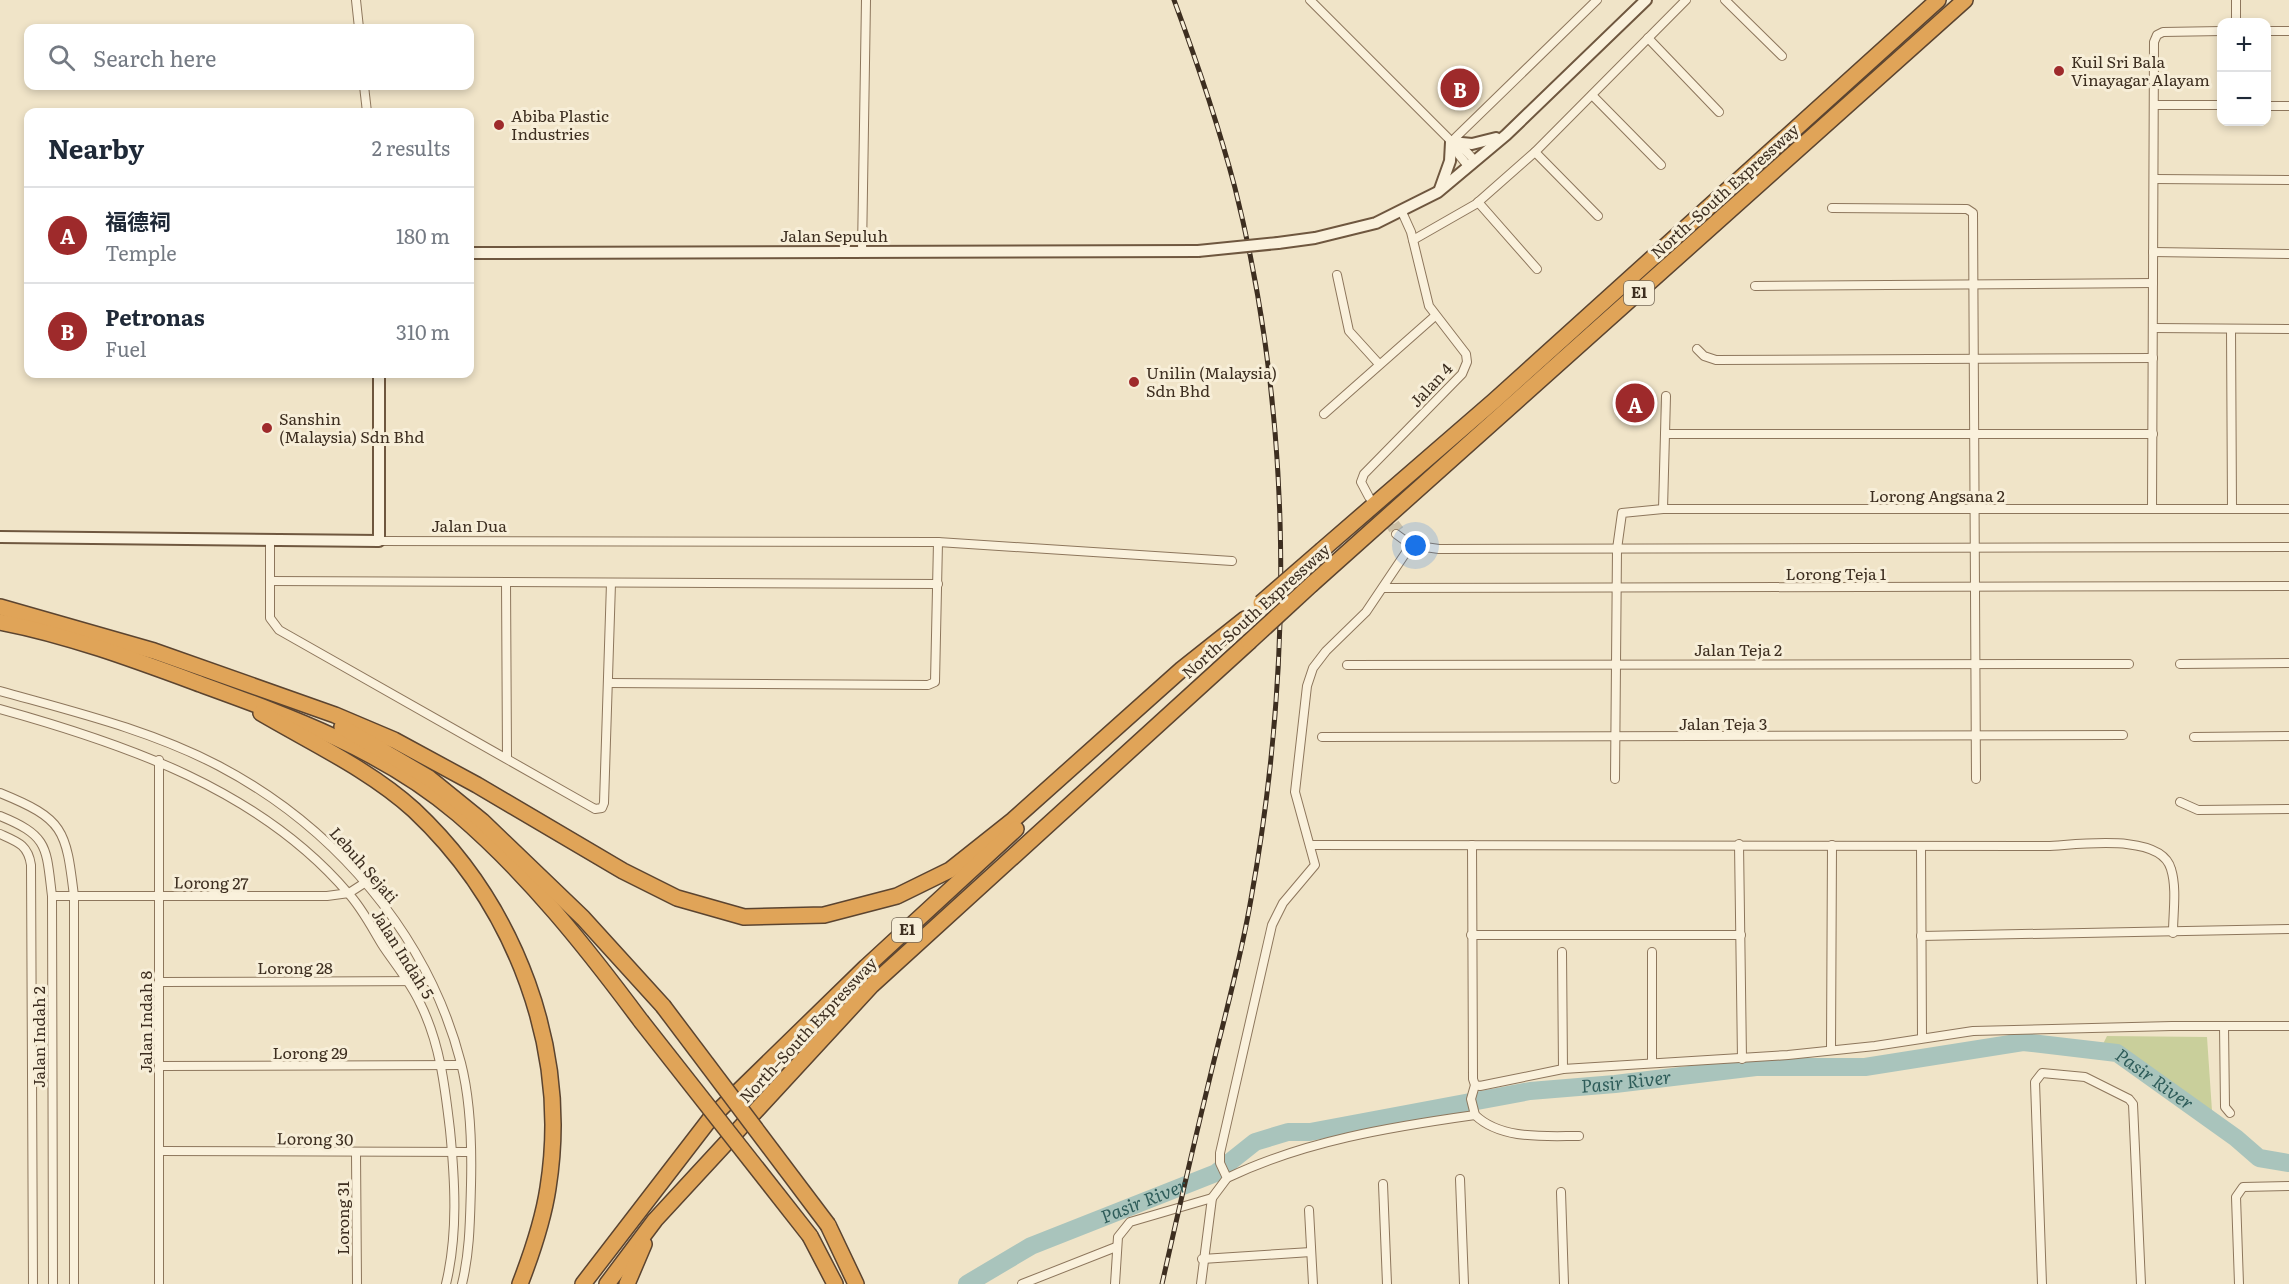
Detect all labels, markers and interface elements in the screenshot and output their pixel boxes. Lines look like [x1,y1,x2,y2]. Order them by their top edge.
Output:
map controls [2217,18,2271,126]
button: + [2217,18,2271,72]
search box [24,24,474,90]
icon: search [45,41,78,74]
text: Search here [93,41,216,74]
place label: Kuil Sri Bala Vinayagar Alayam [2071,49,2210,91]
marker: Kuil Sri Bala Vinayagar Alayam [2052,64,2066,78]
pin: B [1440,66,1480,110]
button: − [2217,72,2271,126]
place label: Abiba Plastic Industries [511,103,609,145]
street label: North–South Expressway [1645,117,1804,263]
marker: Abiba Plastic Industries [492,118,506,132]
text: Nearby [48,128,144,167]
text: 2 results [372,132,450,162]
text: 福德祠 [105,204,171,237]
text: A [60,220,75,250]
text: 180 m [396,220,450,250]
street label: Jalan Sepuluh [780,223,888,247]
text: Temple [105,237,177,267]
road number: E1 [1624,281,1654,305]
text: Petronas [105,300,205,333]
text: B [61,316,74,346]
text: 310 m [396,316,450,346]
text: Fuel [105,333,146,363]
street label: Jalan 4 [1403,357,1457,412]
place label: Unilin (Malaysia) Sdn Bhd [1146,360,1277,402]
marker: Unilin (Malaysia) Sdn Bhd [1127,375,1141,389]
pin: A [1616,380,1654,426]
place label: Sanshin (Malaysia) Sdn Bhd [279,406,424,448]
marker: Sanshin (Malaysia) Sdn Bhd [260,421,274,435]
street label: Lorong Angsana 2 [1869,483,2005,507]
street label: Jalan Dua [431,513,507,537]
your location [1401,531,1430,560]
street label: North–South Expressway [1176,537,1335,683]
street label: Lorong Teja 1 [1786,561,1887,585]
street label: Jalan Teja 2 [1694,637,1782,661]
street label: Jalan Teja 3 [1679,711,1767,735]
street label: Lebuh Sejati [325,821,405,908]
street label: Lorong 27 [173,869,249,895]
street label: Jalan Indah 5 [367,904,441,1003]
road number: E1 [892,918,922,942]
street label: North–South Expressway [733,950,882,1108]
street label: Lorong 28 [257,955,333,979]
street label: Jalan Indah 8 [133,971,157,1073]
street label: Jalan Indah 2 [26,986,50,1088]
street label: Lorong 29 [272,1040,348,1064]
water label: Pasir River [2110,1041,2200,1116]
water label: Pasir River [1580,1062,1673,1099]
street label: Lorong 30 [276,1125,354,1151]
water label: Pasir River [1096,1171,1191,1229]
street label: Lorong 31 [330,1181,354,1255]

